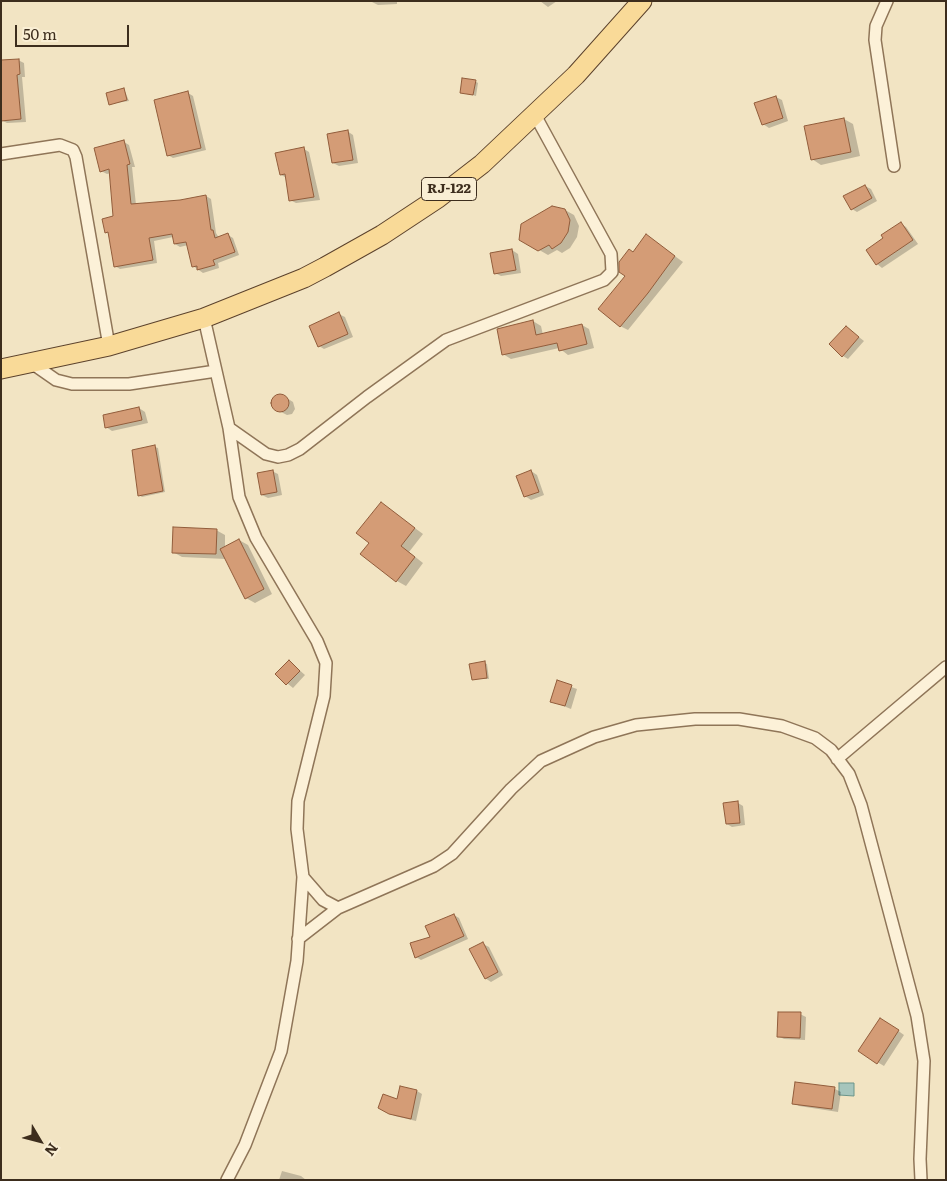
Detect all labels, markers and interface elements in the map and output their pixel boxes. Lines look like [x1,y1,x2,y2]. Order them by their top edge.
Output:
scale bar [18,15,131,47]
text: 50 m [23,22,57,45]
road number: RJ-122 [422,178,476,200]
north arrow [15,1116,65,1166]
text: N [40,1139,64,1161]

